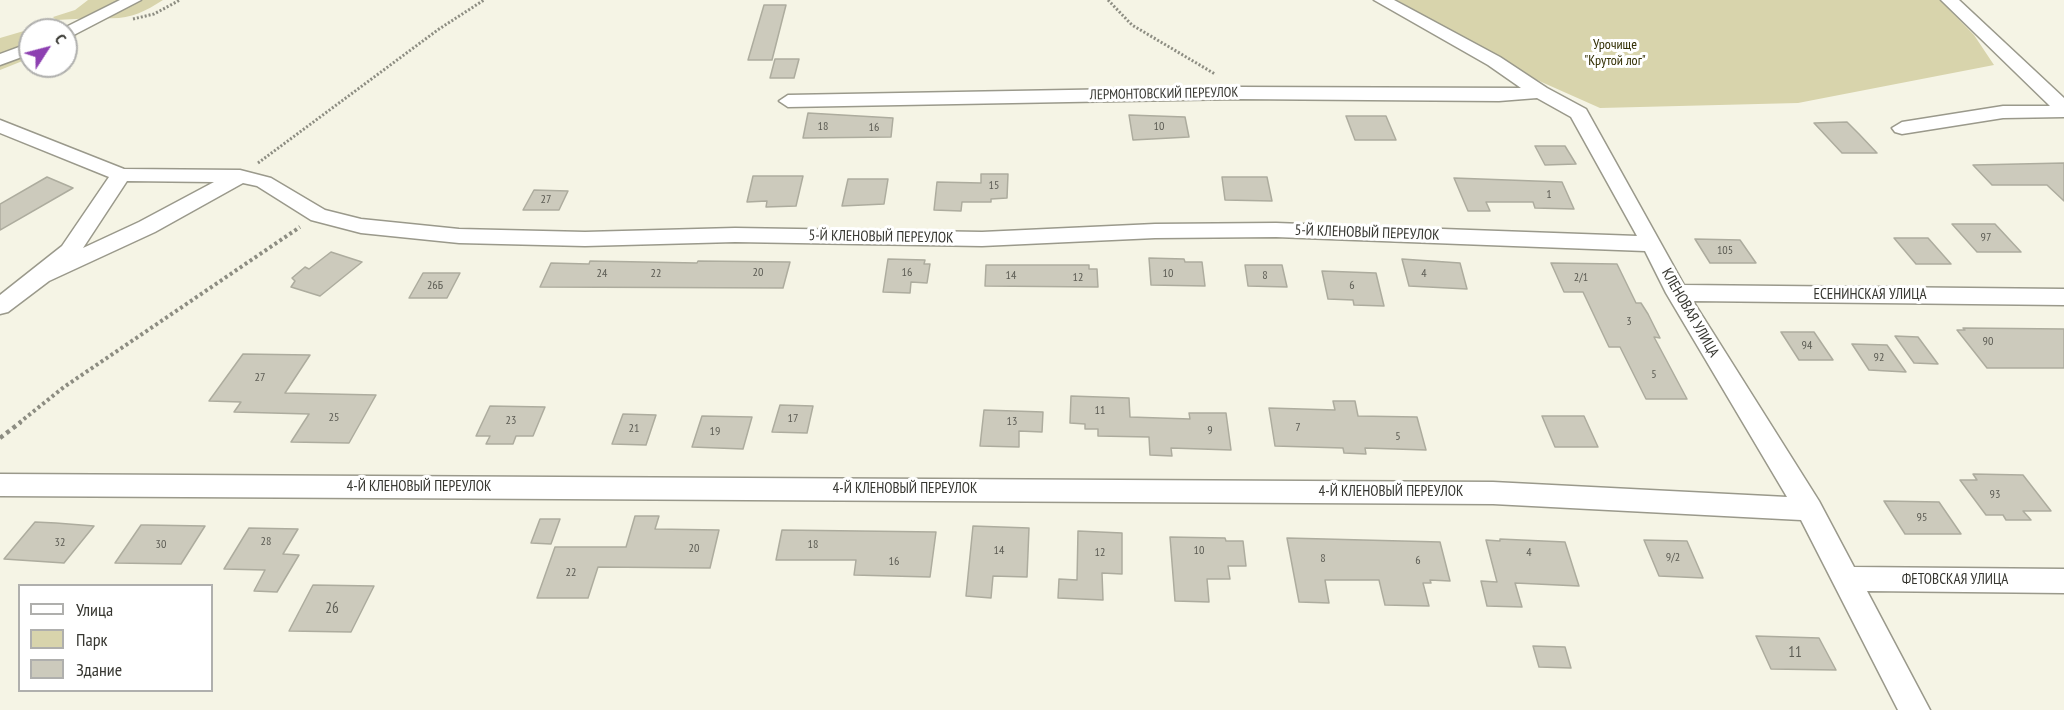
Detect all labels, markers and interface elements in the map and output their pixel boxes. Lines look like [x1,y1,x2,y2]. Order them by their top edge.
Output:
north arrow [18,18,78,78]
text: С [51,30,71,47]
park label: Урочище "Крутой лог" [1584,37,1646,70]
street label: ЛЕРМОНТОВСКИЙ ПЕРЕУЛОК [1090,84,1238,104]
house number: 18 [818,120,828,134]
house number: 10 [1154,120,1164,134]
house number: 16 [869,121,879,135]
house number: 15 [989,179,999,193]
house number: 1 [1546,188,1552,202]
house number: 27 [541,193,551,207]
street label: 5-Й КЛЕНОВЫЙ ПЕРЕУЛОК [1294,221,1440,245]
street label: 5-Й КЛЕНОВЫЙ ПЕРЕУЛОК [808,227,954,247]
house number: 97 [1981,231,1991,245]
house number: 105 [1717,244,1733,258]
street label: КЛЕНОВАЯ УЛИЦА [1657,265,1723,361]
house number: 20 [753,266,763,280]
house number: 16 [902,266,912,280]
house number: 24 [597,267,607,281]
house number: 22 [651,267,661,281]
house number: 10 [1163,267,1173,281]
house number: 4 [1421,267,1427,281]
house number: 14 [1006,269,1016,283]
house number: 8 [1262,269,1268,283]
house number: 12 [1073,271,1083,285]
house number: 2/1 [1574,271,1588,285]
house number: 26Б [427,279,443,293]
house number: 6 [1349,279,1355,293]
street label: ЕСЕНИНСКАЯ УЛИЦА [1813,286,1927,304]
house number: 3 [1626,315,1632,329]
house number: 90 [1983,335,1993,349]
house number: 94 [1802,339,1812,353]
house number: 92 [1874,351,1884,365]
house number: 5 [1651,368,1657,382]
house number: 27 [255,371,265,385]
house number: 11 [1095,404,1105,418]
house number: 25 [329,411,339,425]
house number: 17 [788,412,798,426]
house number: 23 [506,414,516,428]
house number: 13 [1007,415,1017,429]
house number: 7 [1295,421,1301,435]
house number: 21 [629,422,639,436]
house number: 9 [1207,424,1213,438]
house number: 19 [710,425,720,439]
house number: 5 [1395,430,1401,444]
street label: 4-Й КЛЕНОВЫЙ ПЕРЕУЛОК [347,478,491,496]
street label: 4-Й КЛЕНОВЫЙ ПЕРЕУЛОК [833,480,977,498]
street label: 4-Й КЛЕНОВЫЙ ПЕРЕУЛОК [1319,483,1463,501]
house number: 93 [1990,488,2000,502]
house number: 95 [1917,511,1927,525]
house number: 28 [261,535,271,549]
house number: 32 [55,536,65,550]
house number: 30 [156,538,166,552]
house number: 18 [808,538,818,552]
house number: 20 [689,542,699,556]
house number: 14 [994,544,1004,558]
house number: 10 [1194,544,1204,558]
house number: 12 [1095,546,1105,560]
house number: 4 [1526,546,1532,560]
house number: 9/2 [1666,551,1680,565]
house number: 8 [1320,552,1326,566]
house number: 6 [1415,554,1421,568]
house number: 16 [889,555,899,569]
house number: 22 [566,566,576,580]
street label: ФЕТОВСКАЯ УЛИЦА [1902,571,2008,589]
legend [18,584,213,692]
text: Улица [76,598,113,621]
house number: 26 [325,600,339,618]
text: Парк [76,628,107,651]
house number: 11 [1788,644,1802,662]
text: Здание [76,658,122,681]

